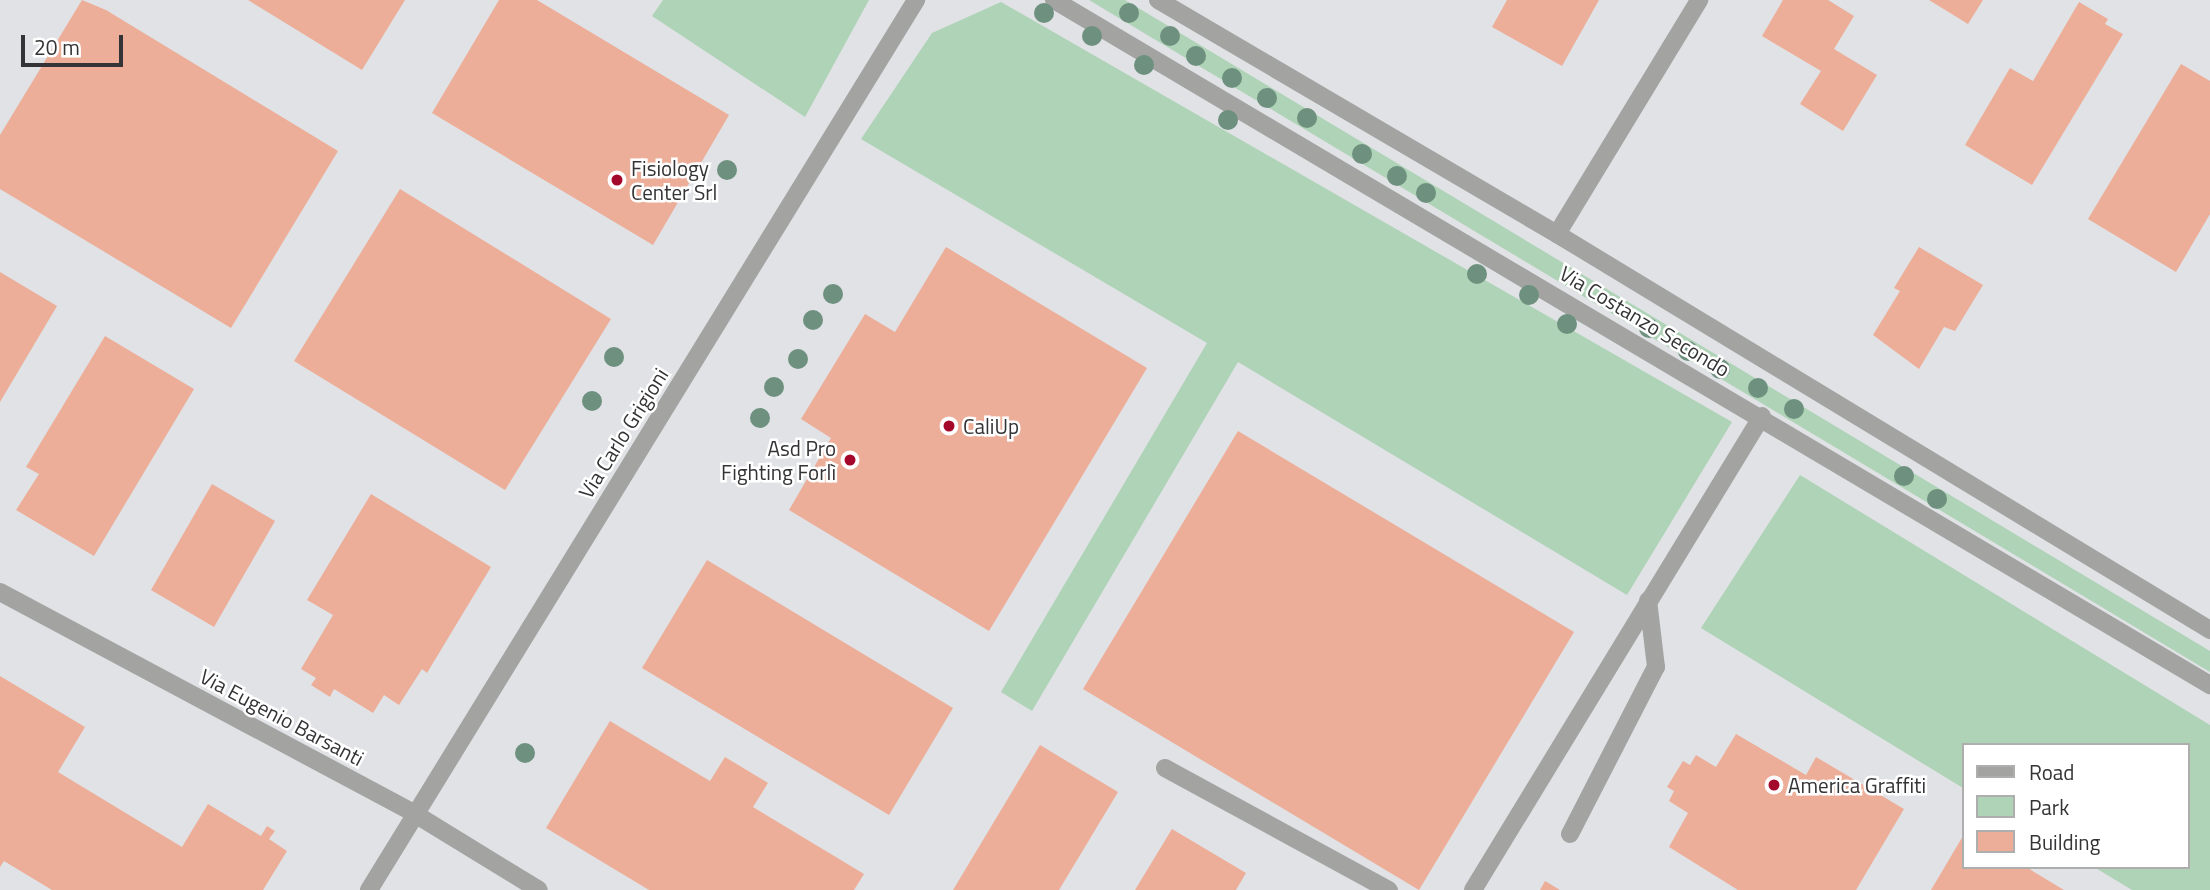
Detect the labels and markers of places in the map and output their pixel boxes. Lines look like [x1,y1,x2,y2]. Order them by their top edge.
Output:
place label: Fisiology Center Srl [631,155,717,205]
marker: Fisiology Center Srl [609,172,625,188]
place label: CaliUp [963,413,1019,439]
marker: CaliUp [941,418,957,434]
place label: Asd Pro Fighting Forlì [721,435,836,485]
marker: Asd Pro Fighting Forlì [842,452,858,468]
place label: America Graffiti [1788,772,1926,798]
marker: America Graffiti [1766,777,1782,793]

